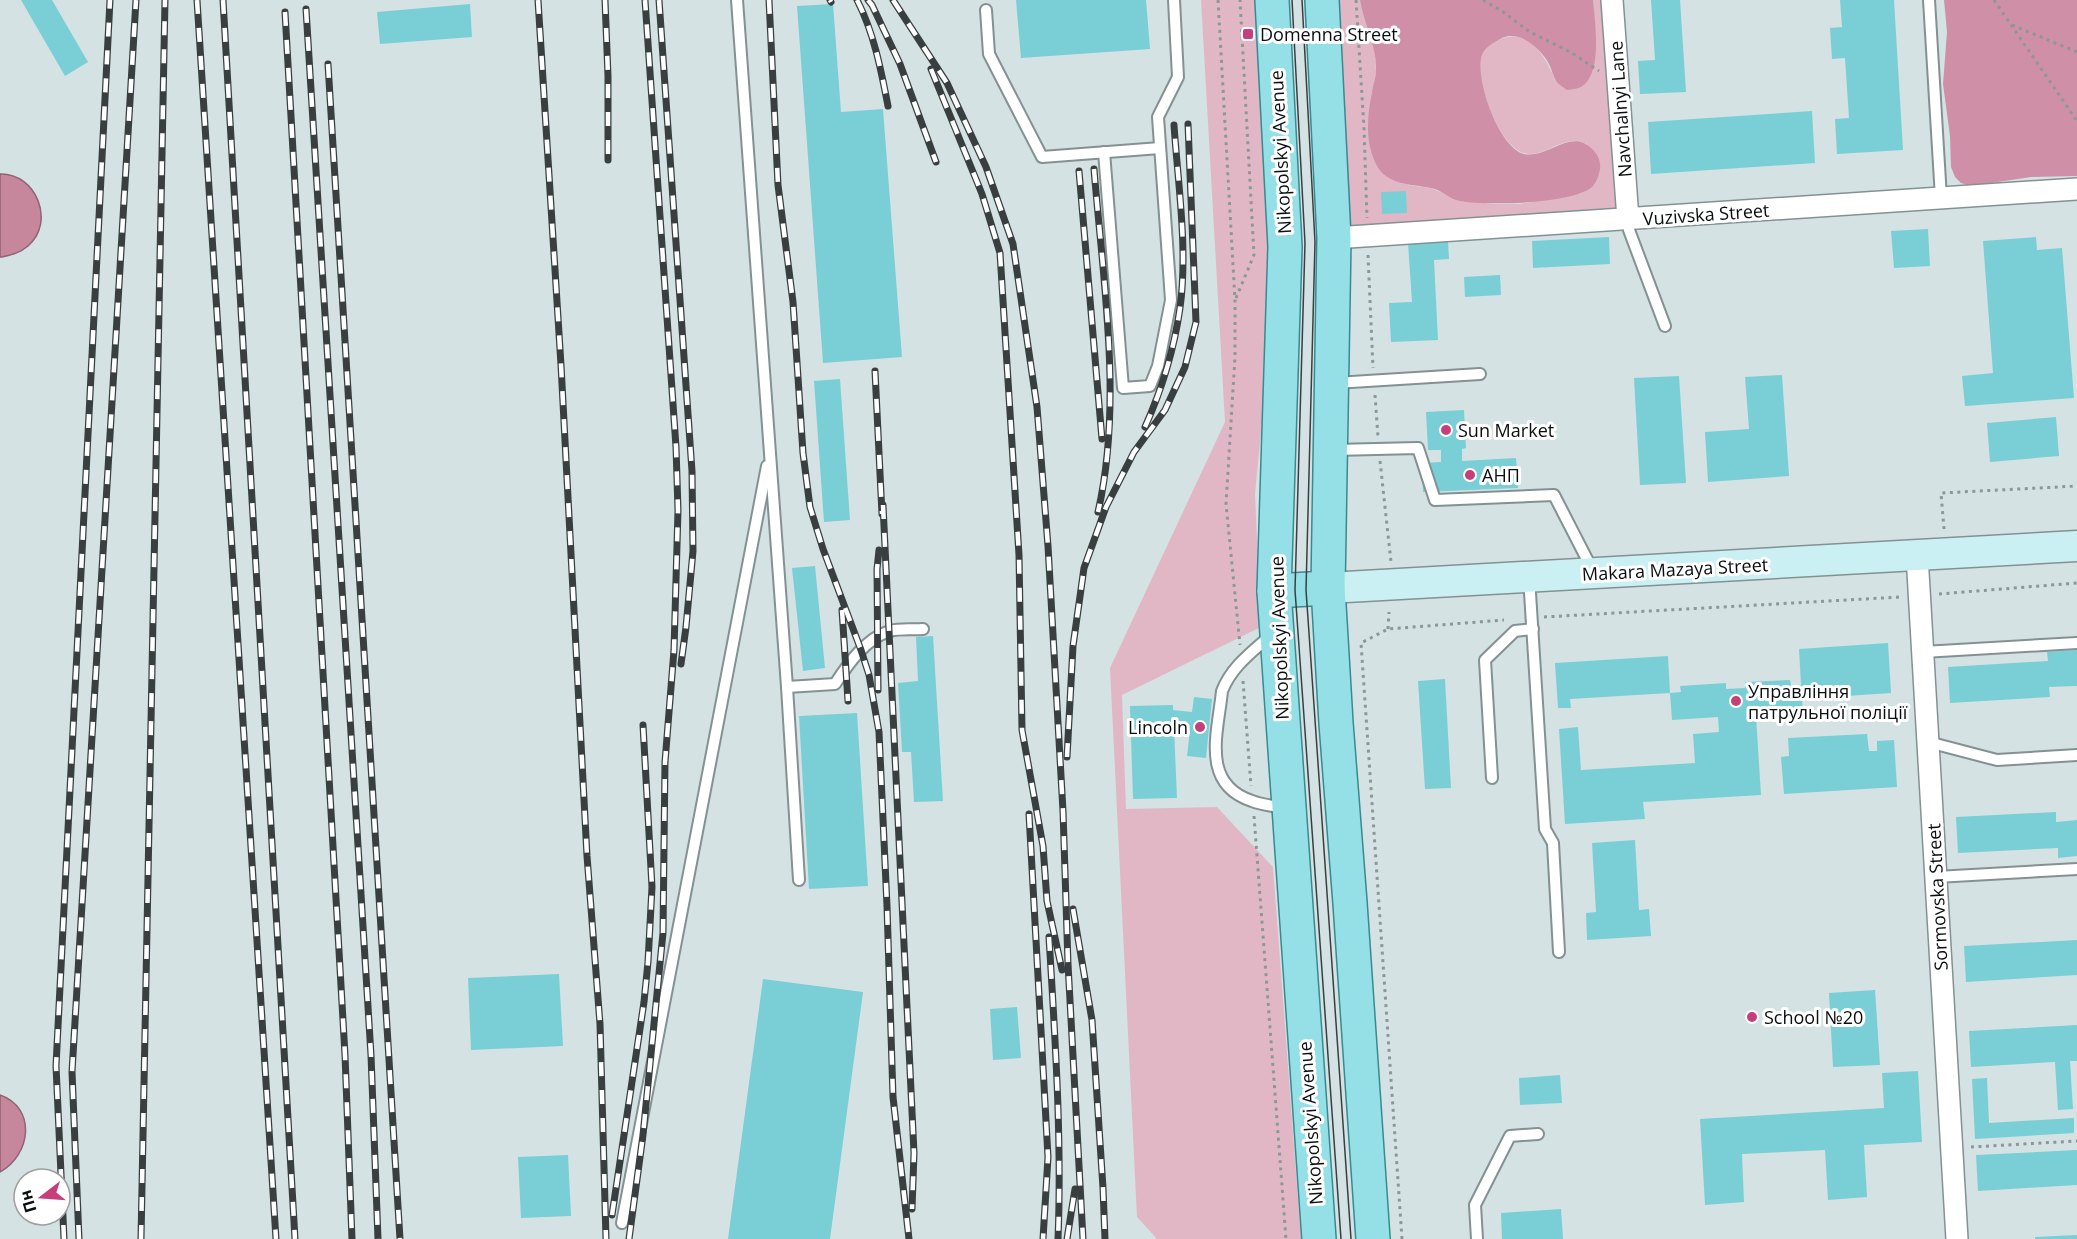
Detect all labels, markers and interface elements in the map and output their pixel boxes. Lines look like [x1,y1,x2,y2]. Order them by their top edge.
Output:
place label: Domenna Street [1260,22,1398,46]
marker: Domenna Street [1241,27,1255,41]
street label: Navchalnyi Lane [1603,40,1637,178]
street label: Nikopolskyi Avenue [1264,70,1296,234]
street label: Vuzivska Street [1642,198,1770,230]
place label: Sun Market [1458,418,1554,442]
marker: Sun Market [1439,423,1453,437]
place label: АНП [1482,463,1520,487]
marker: АНП [1463,468,1477,482]
street label: Makara Mazaya Street [1581,552,1769,586]
street label: Nikopolskyi Avenue [1264,556,1294,720]
place label: Управління патрульної поліції [1748,679,1908,724]
marker: Управління патрульної поліції [1729,694,1743,708]
place label: Lincoln [1128,715,1188,739]
marker: Lincoln [1193,720,1207,734]
street label: Sormovska Street [1921,823,1953,971]
place label: School №20 [1764,1005,1863,1029]
marker: School №20 [1745,1010,1759,1024]
street label: Nikopolskyi Avenue [1292,1041,1328,1205]
north arrow [12,1167,72,1227]
text: Пн [14,1187,41,1215]

